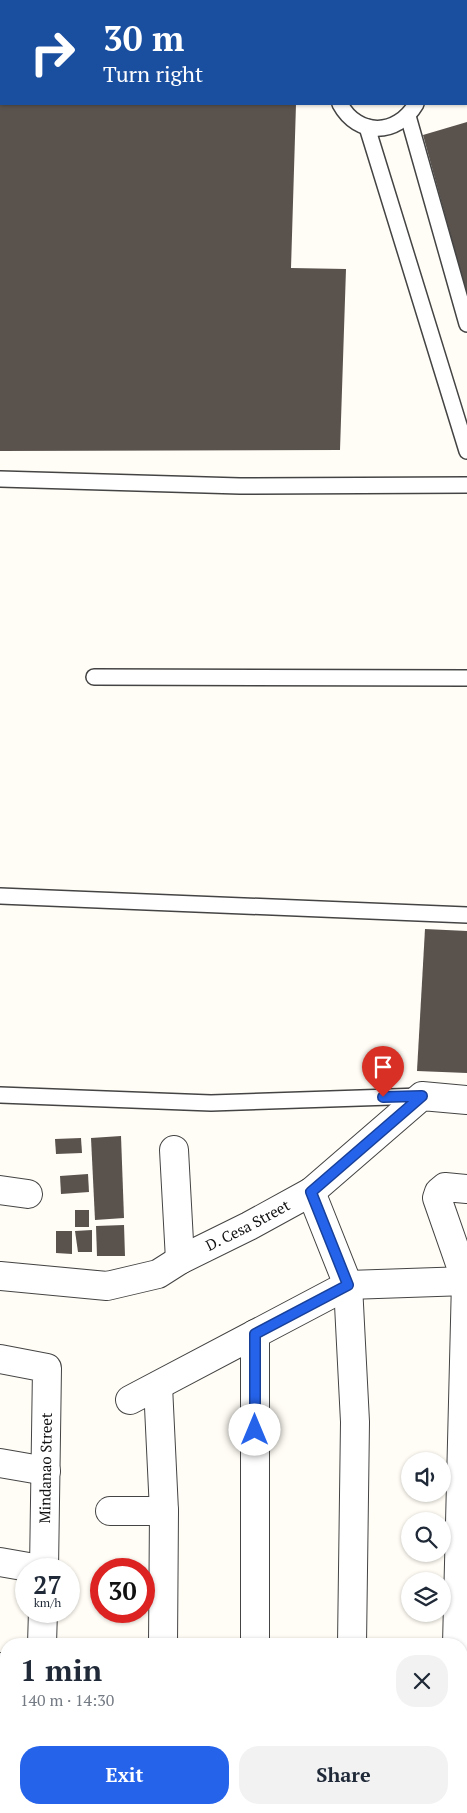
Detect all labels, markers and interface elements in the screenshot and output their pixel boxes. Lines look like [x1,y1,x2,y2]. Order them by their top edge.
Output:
text: 30 m [103,15,184,61]
icon: right [20,20,85,85]
text: Turn right [103,59,203,88]
pin [362,1046,404,1097]
icon: arrive [369,1053,397,1081]
street label: D. Cesa Street [202,1194,293,1255]
position arrow [228,1403,280,1455]
street label: Mindanao Street [34,1412,56,1524]
map controls [401,1452,451,1622]
button: sound [401,1452,451,1502]
button: search [401,1512,451,1562]
speed limit sign: 30 [90,1558,155,1623]
text: 27 [33,1568,62,1601]
button: layers [401,1572,451,1622]
text: km/h [34,1595,61,1610]
text: 1 min [20,1650,102,1690]
button: close [396,1655,448,1707]
text: 140 m · 14:30 [20,1689,114,1711]
button: Exit [20,1746,229,1804]
button: Share [239,1746,448,1804]

